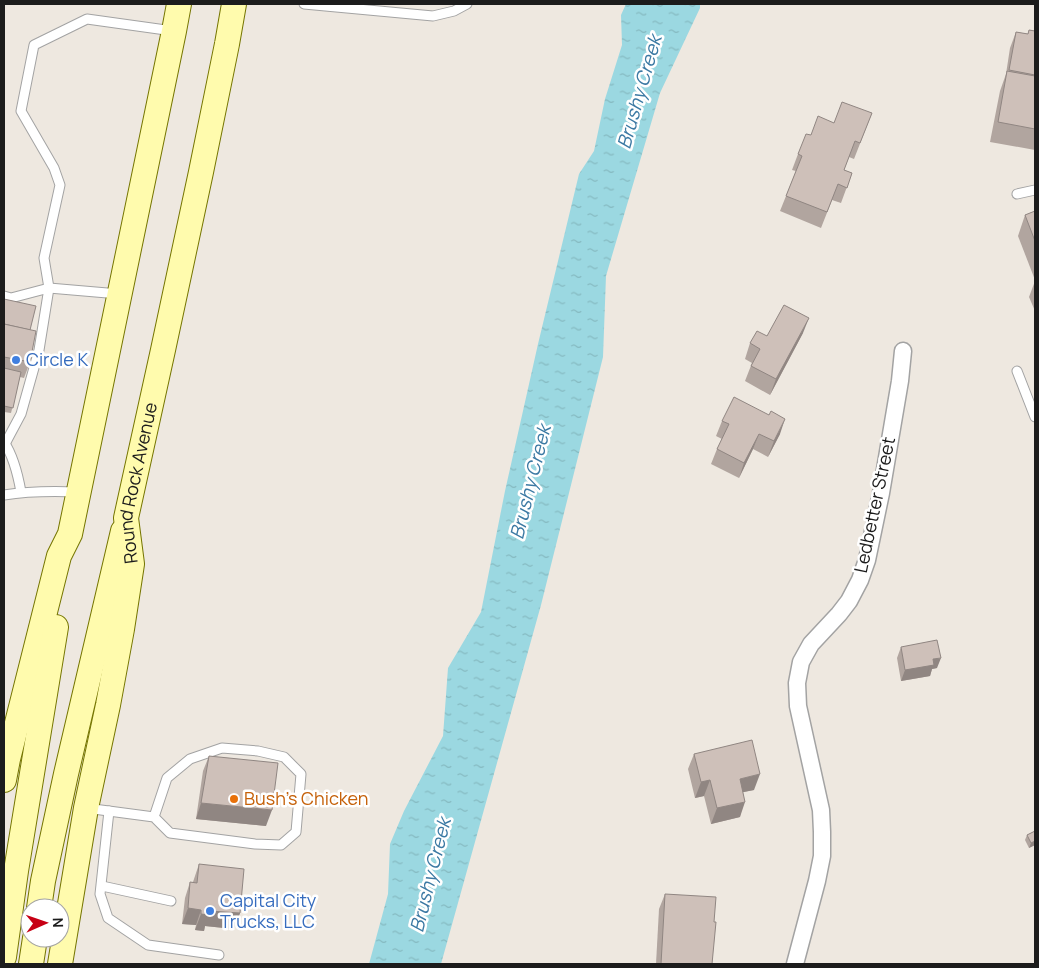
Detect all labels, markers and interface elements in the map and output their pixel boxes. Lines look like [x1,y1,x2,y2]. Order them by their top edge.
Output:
water label: Brushy Creek [610,30,668,152]
place label: Circle K [26,347,88,371]
marker: Circle K [10,354,22,366]
street label: Round Rock Avenue [113,400,162,565]
water label: Brushy Creek [503,420,557,542]
street label: Ledbetter Street [848,435,900,575]
place label: Bush's Chicken [244,786,369,810]
marker: Bush's Chicken [228,793,240,805]
water label: Brushy Creek [403,813,457,935]
place label: Capital City Trucks, LLC [220,888,317,933]
north arrow [20,898,70,948]
marker: Capital City Trucks, LLC [204,905,216,917]
text: N [49,917,68,928]

